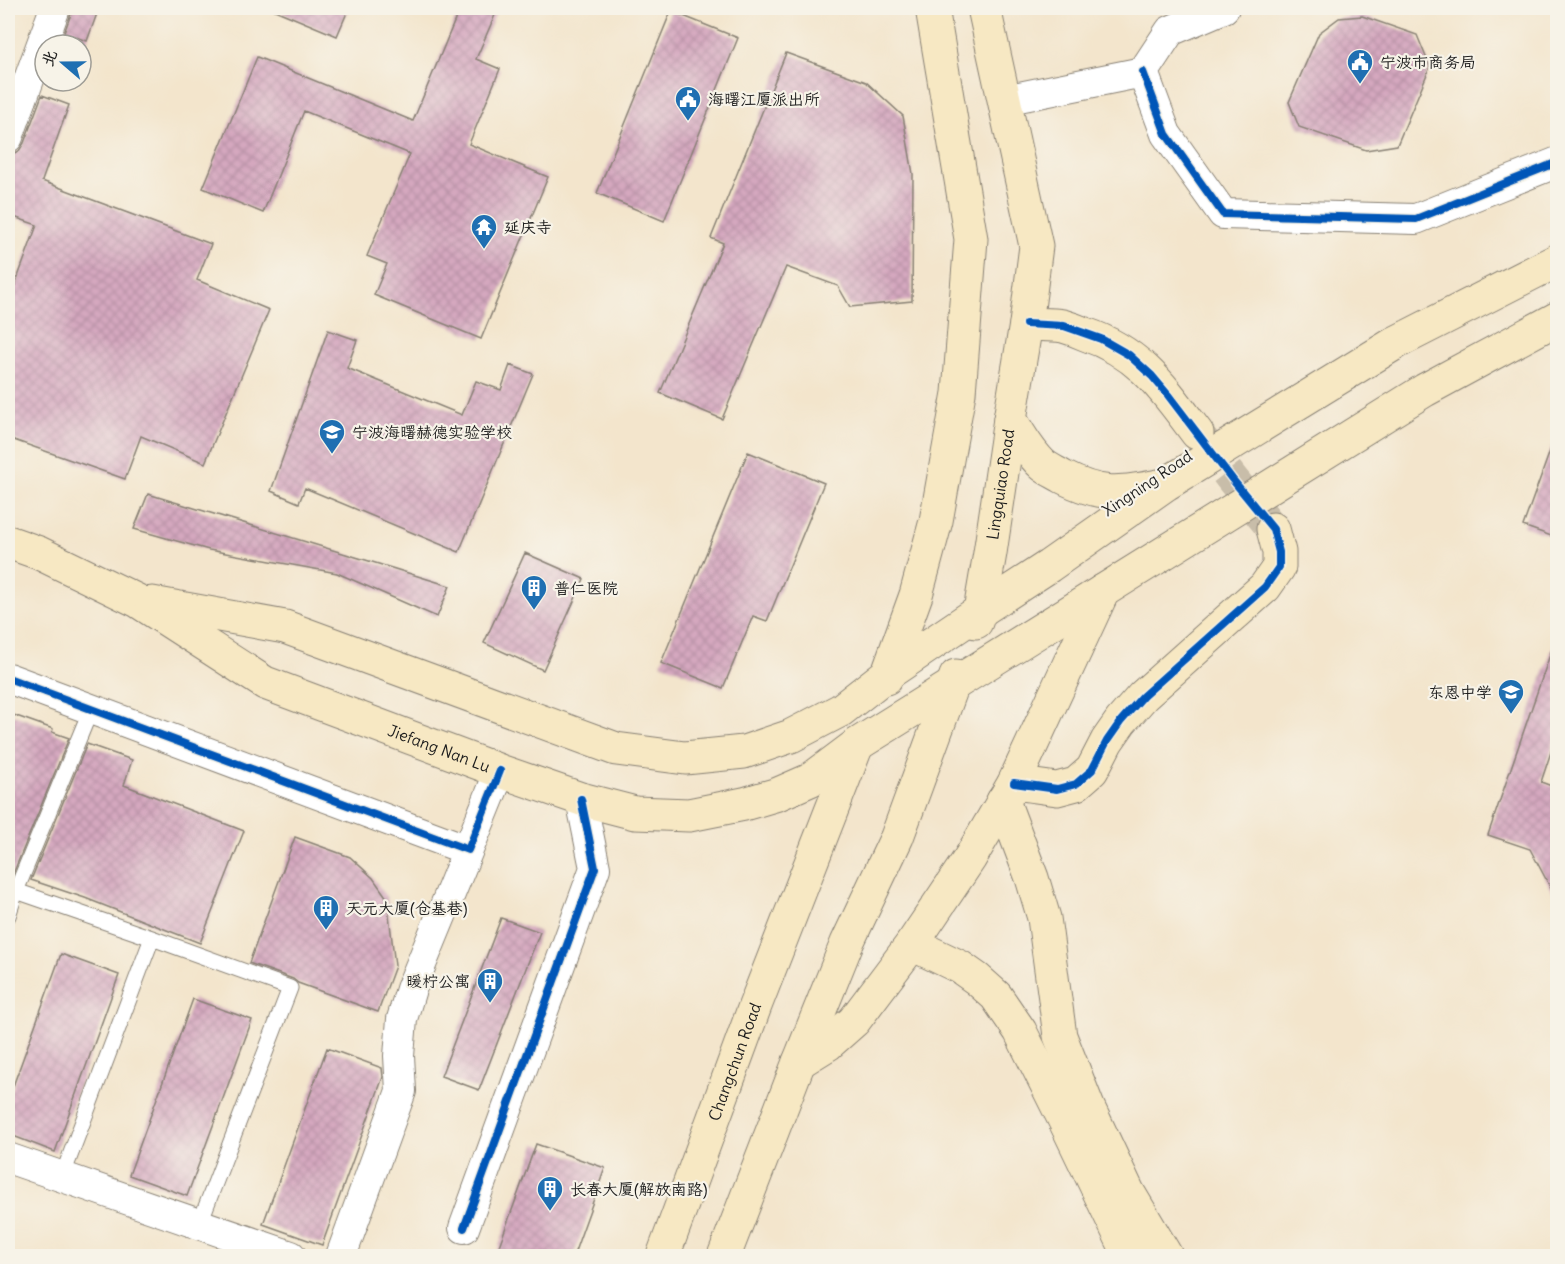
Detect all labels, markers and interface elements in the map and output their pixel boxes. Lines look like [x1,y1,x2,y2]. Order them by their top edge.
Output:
north arrow [33,33,93,93]
text: 北 [37,47,61,69]
public building icon: 宁波市商务局 [1345,47,1375,85]
place label: 宁波市商务局 [1380,52,1476,72]
public building icon: 海曙江厦派出所 [673,84,703,122]
place label: 海曙江厦派出所 [708,89,820,109]
temple icon: 延庆寺 [469,212,499,250]
place label: 延庆寺 [504,217,552,237]
school or university icon: 宁波海曙赫德实验学校 [317,417,347,455]
place label: 宁波海曙赫德实验学校 [352,422,512,442]
street label: Lingquiao Road [982,428,1018,541]
street label: Xingning Road [1098,446,1196,520]
building icon: 普仁医院 [519,573,549,611]
place label: 普仁医院 [554,578,618,598]
school or university icon: 东恩中学 [1496,677,1526,715]
place label: 东恩中学 [1428,682,1492,702]
street label: Jiefang Nan Lu [385,720,493,776]
building icon: 天元大厦(仓基巷) [311,893,341,931]
place label: 天元大厦(仓基巷) [346,898,468,918]
building icon: 暖柠公寓 [475,966,505,1004]
place label: 暖柠公寓 [406,971,470,991]
street label: Changchun Road [704,1000,765,1124]
building icon: 长春大厦(解放南路) [535,1174,565,1212]
place label: 长春大厦(解放南路) [570,1179,708,1199]

